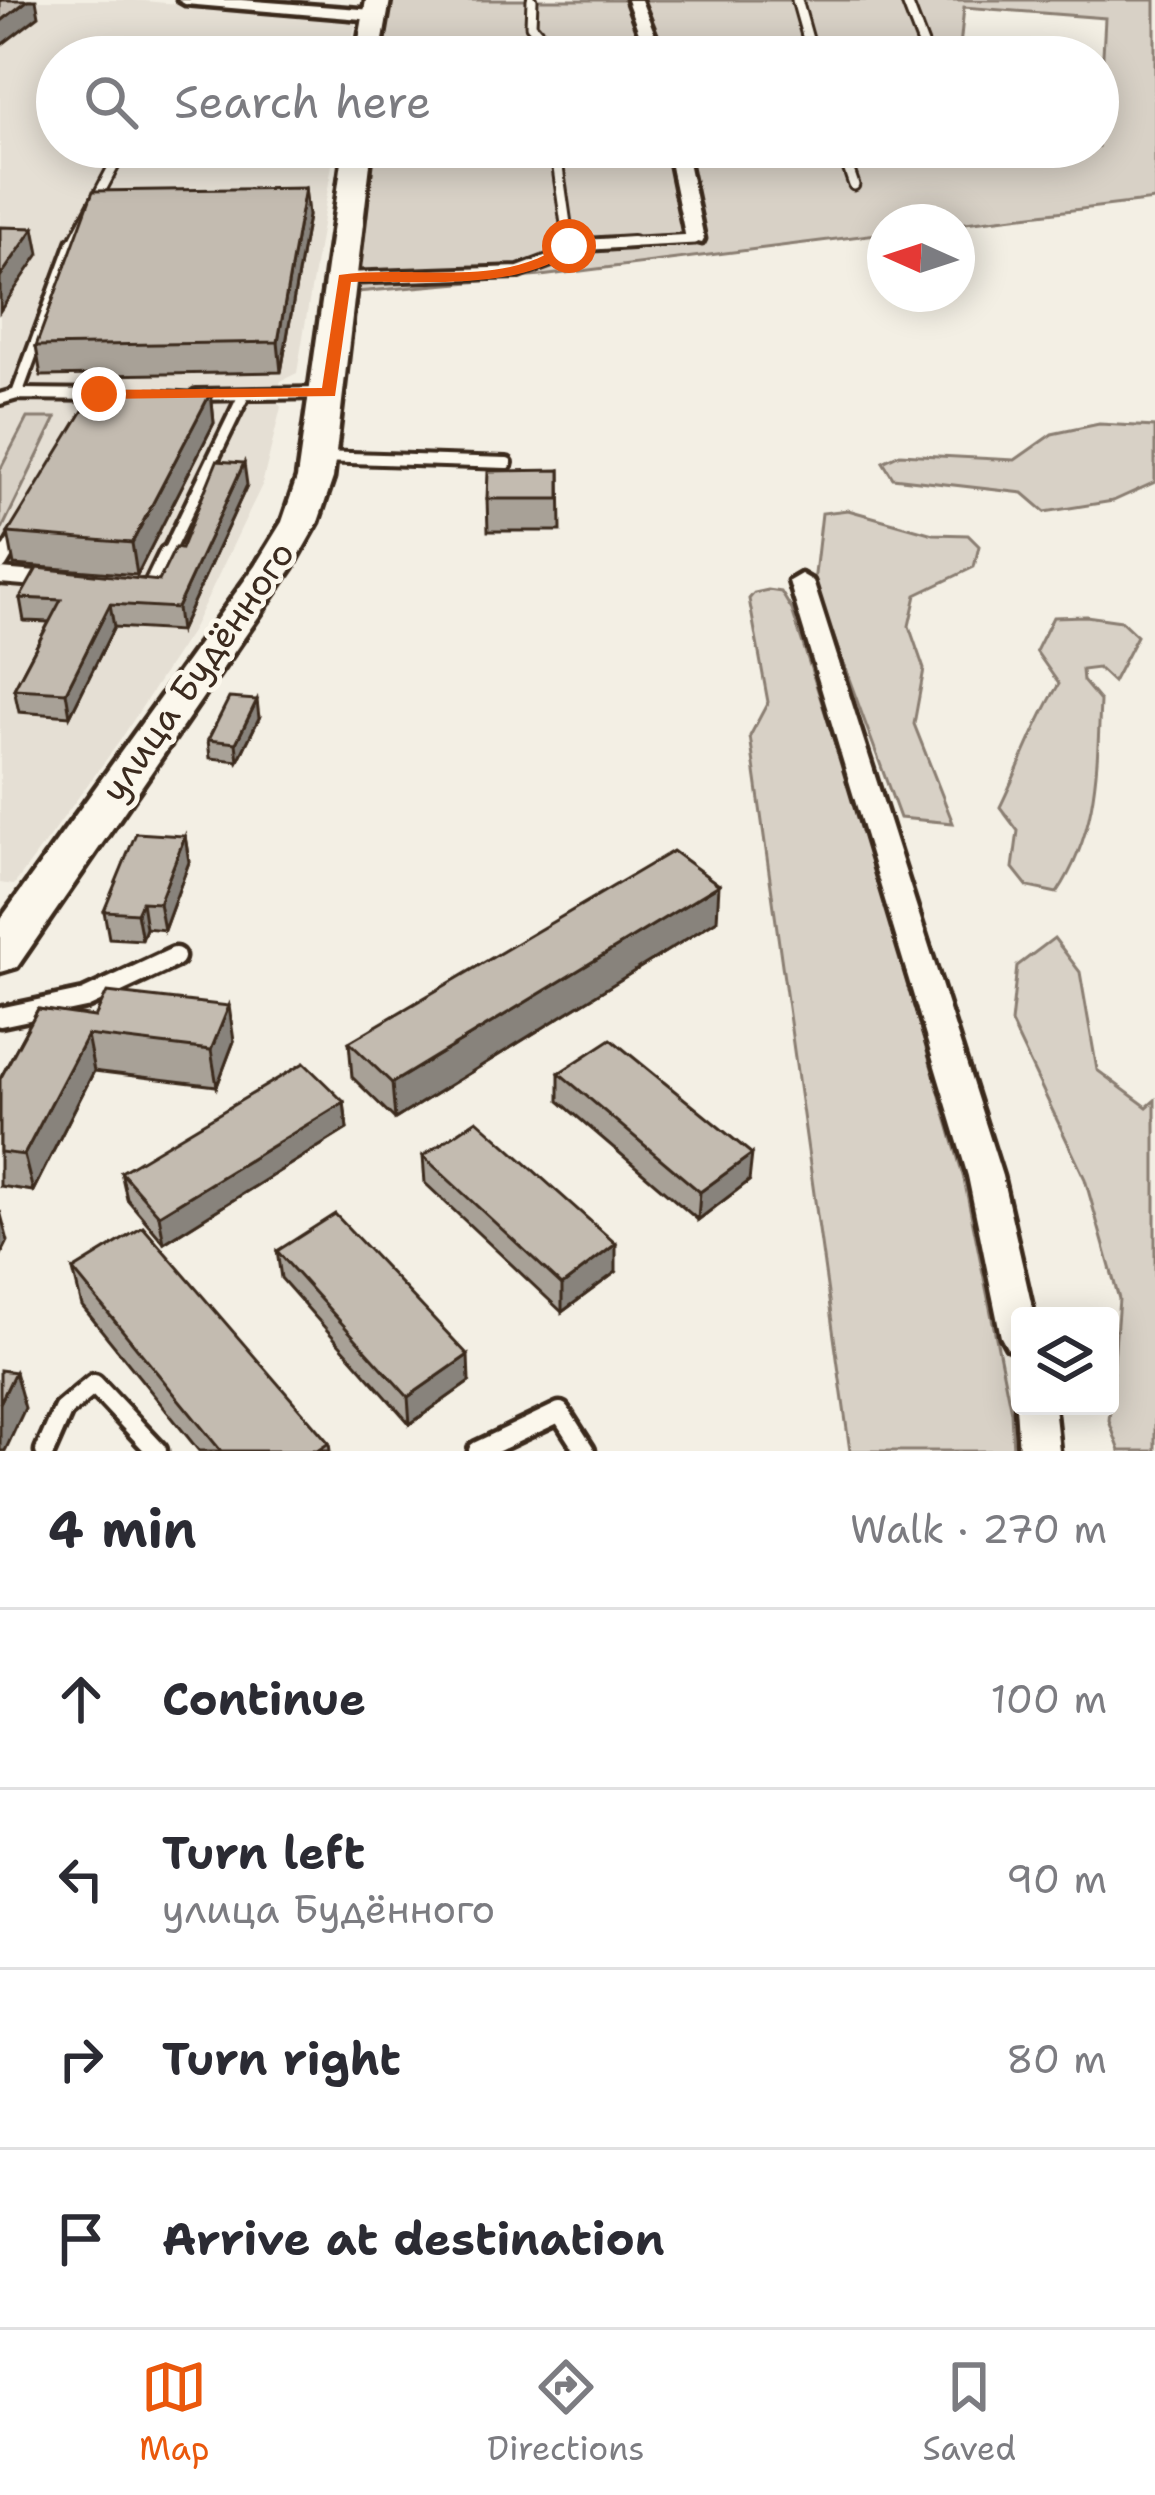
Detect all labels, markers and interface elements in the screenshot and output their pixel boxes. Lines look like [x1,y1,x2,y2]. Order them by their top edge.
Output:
search box [36,36,1119,168]
icon: search [78,69,144,135]
text: Search here [174,72,431,132]
north arrow [867,204,975,312]
route start [542,219,596,273]
route end [72,367,126,421]
street label: улица Будённого [89,531,306,811]
map controls [1011,1307,1119,1415]
button: layers [1011,1307,1119,1415]
text: 4 min [48,1495,197,1563]
text: Walk · 270 m [850,1503,1107,1555]
icon: ahead [48,1666,114,1732]
text: Continue [162,1669,366,1729]
text: 100 m [991,1673,1107,1725]
text: Turn left [162,1823,365,1883]
icon: left [48,1846,114,1912]
text: 90 m [1006,1853,1107,1905]
text: улица Будённого [162,1883,495,1935]
icon: right [48,2026,114,2092]
text: Turn right [162,2029,401,2089]
text: 80 m [1006,2033,1107,2085]
icon: arrive [48,2206,114,2272]
text: Arrive at destination [162,2209,665,2269]
tab: Map [139,2354,210,2471]
tab: Directions [487,2354,645,2471]
tab: Saved [922,2354,1016,2471]

